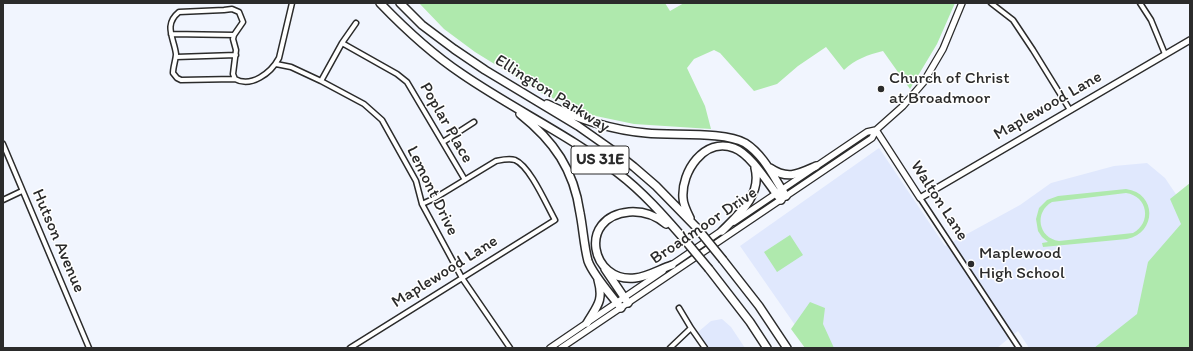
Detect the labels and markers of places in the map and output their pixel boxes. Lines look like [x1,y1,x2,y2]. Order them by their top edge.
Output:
place label: Church of Christ at Broadmoor [889,69,1010,109]
marker: Church of Christ at Broadmoor [876,84,886,94]
place label: Maplewood High School [979,244,1065,284]
marker: Maplewood High School [966,259,976,269]

